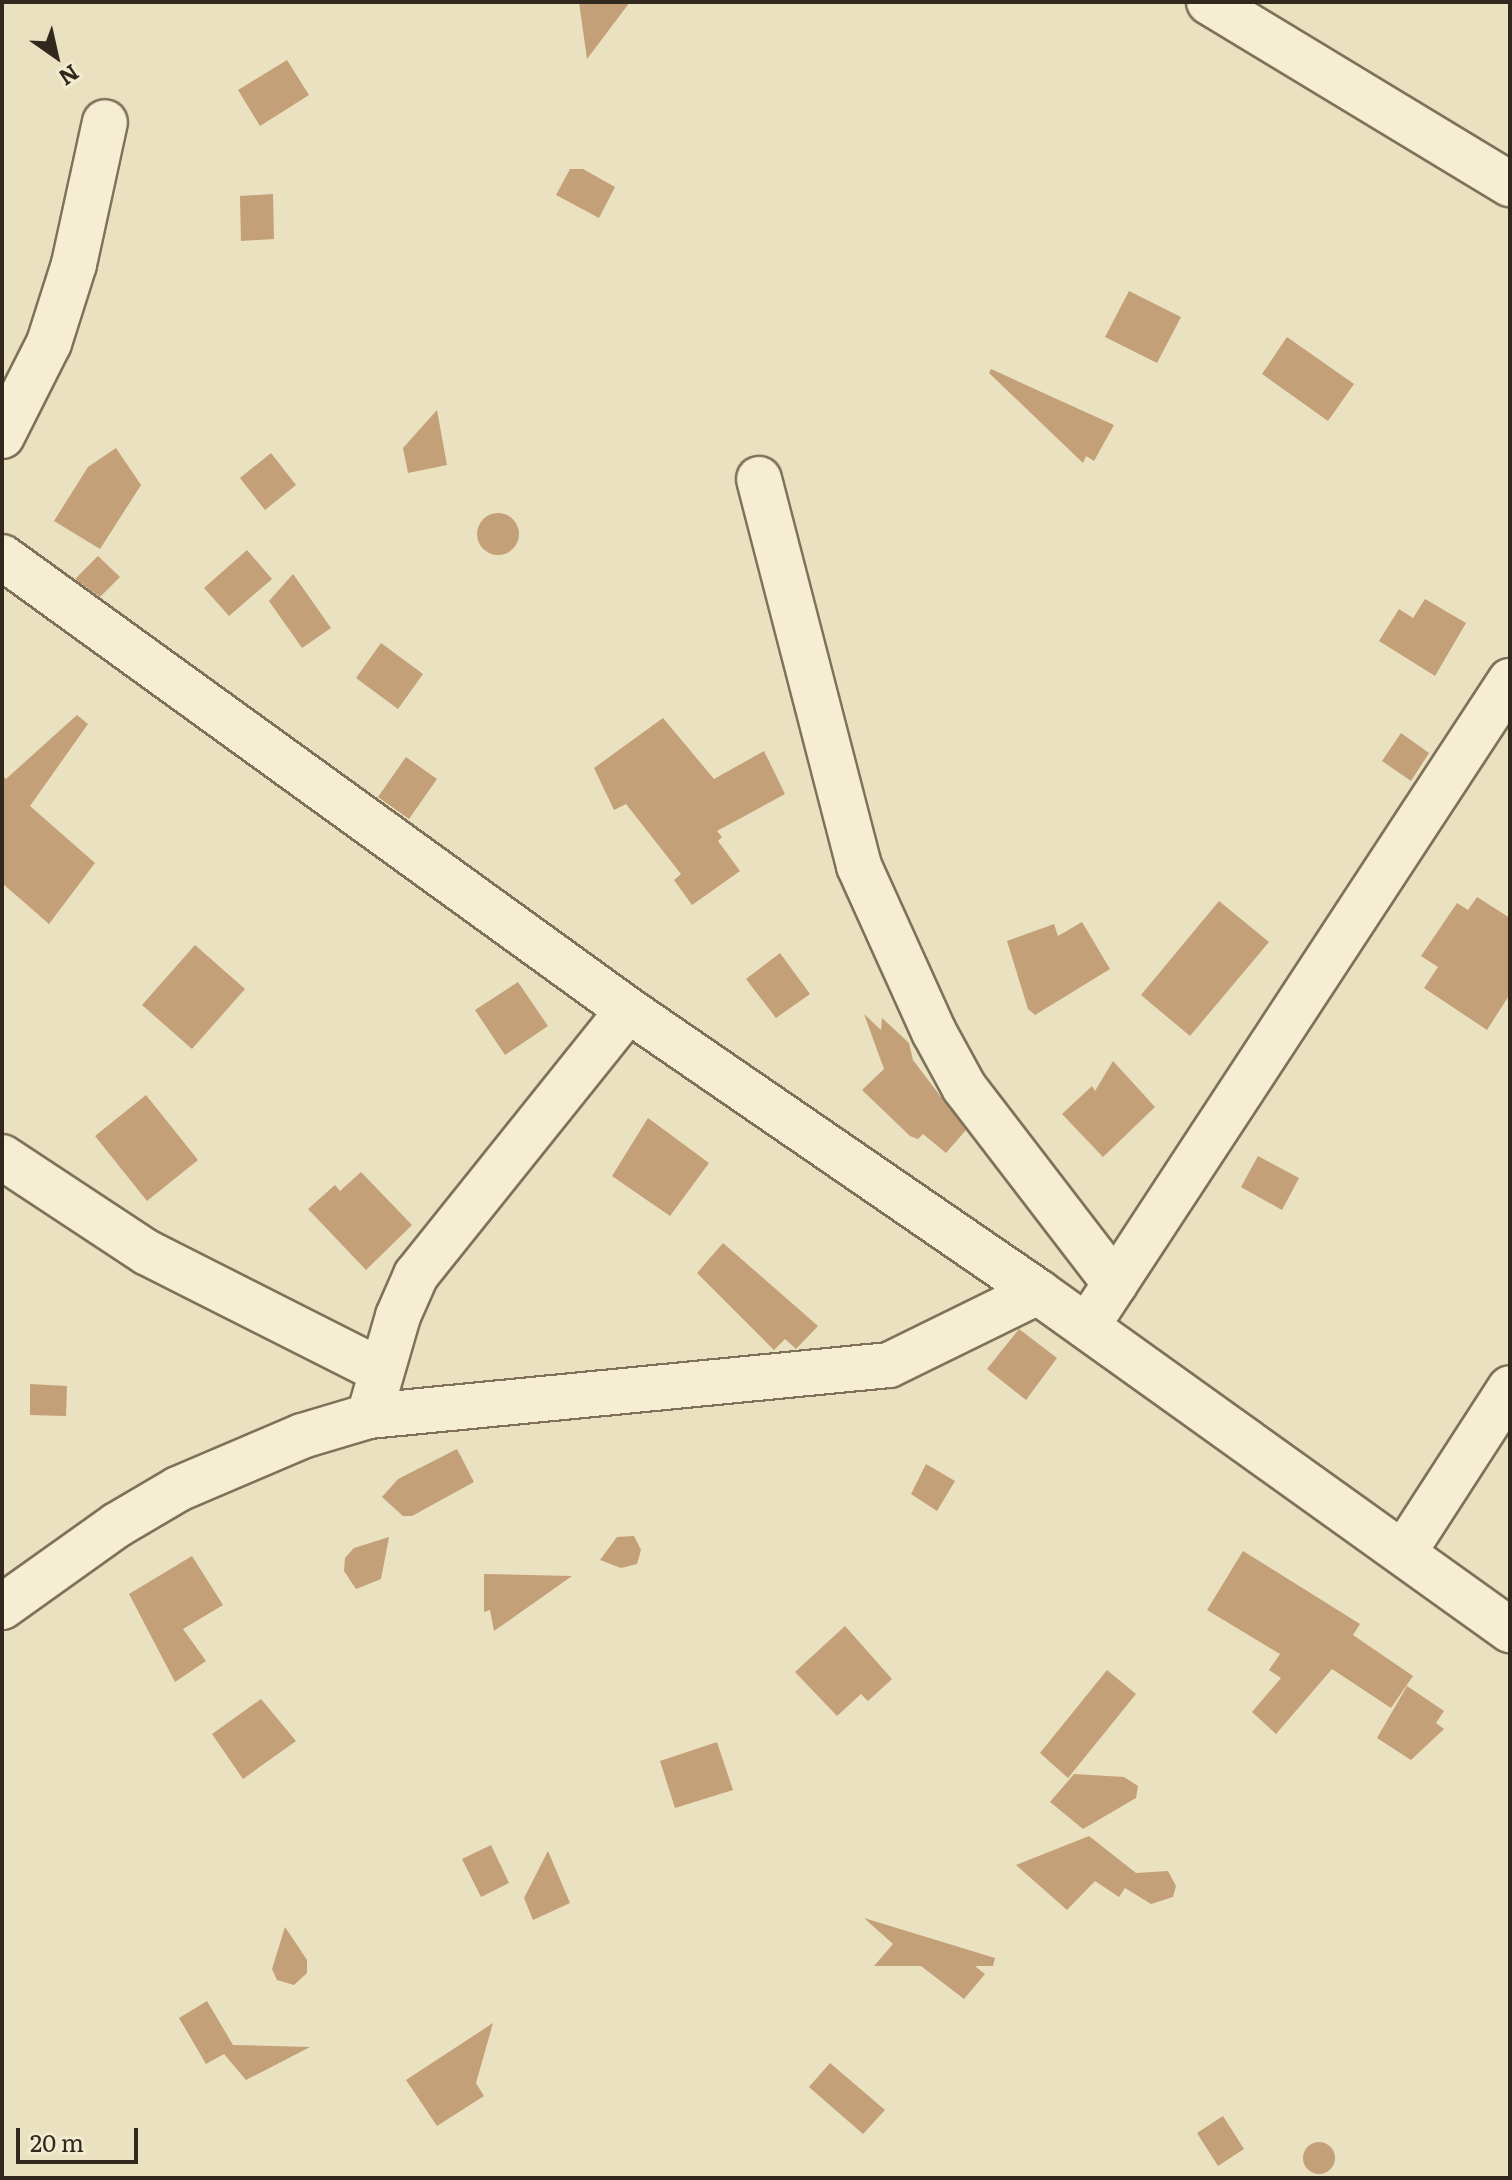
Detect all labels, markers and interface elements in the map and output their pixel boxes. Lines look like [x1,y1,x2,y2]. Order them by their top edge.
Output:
north arrow [16,16,96,96]
text: N [53,57,87,95]
scale bar [20,2112,142,2162]
text: 20 m [30,2124,84,2159]

